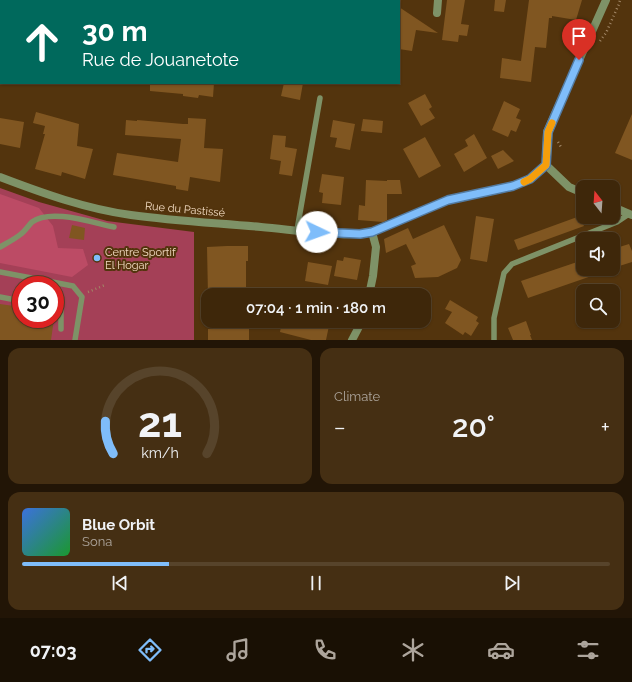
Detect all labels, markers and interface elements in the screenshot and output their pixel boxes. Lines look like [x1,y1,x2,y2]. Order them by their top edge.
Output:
text: 30 m [82,15,148,48]
icon: ahead [16,16,68,68]
pin [562,19,596,60]
icon: arrive [568,25,590,47]
text: Rue de Jouanetote [82,49,239,70]
north arrow [576,180,620,224]
map controls [576,180,620,328]
street label: Rue du Pastissé [144,200,226,220]
position arrow [296,211,338,253]
button: sound [576,232,620,276]
place label: Centre Sportif El Hogar [105,246,176,272]
marker: Centre Sportif El Hogar [92,253,102,263]
speed limit sign: 30 [12,276,64,328]
button: search [576,284,620,328]
text: 07:04 · 1 min · 180 m [246,299,386,317]
text: Climate [334,389,380,404]
text: 21 [138,398,182,447]
text: 20° [452,409,495,444]
text: − [334,414,346,440]
text: + [601,414,610,440]
text: km/h [141,445,179,461]
text: Blue Orbit [82,516,155,534]
text: Sona [82,534,112,549]
icon: previous [109,572,131,594]
icon: pause [305,572,327,594]
icon: next [501,572,523,594]
icon: directions [136,636,164,664]
icon: music [224,636,252,664]
icon: phone [311,636,339,664]
icon: climate [399,636,427,664]
icon: car [487,636,515,664]
icon: filters [574,636,602,664]
text: 07:03 [30,640,77,661]

